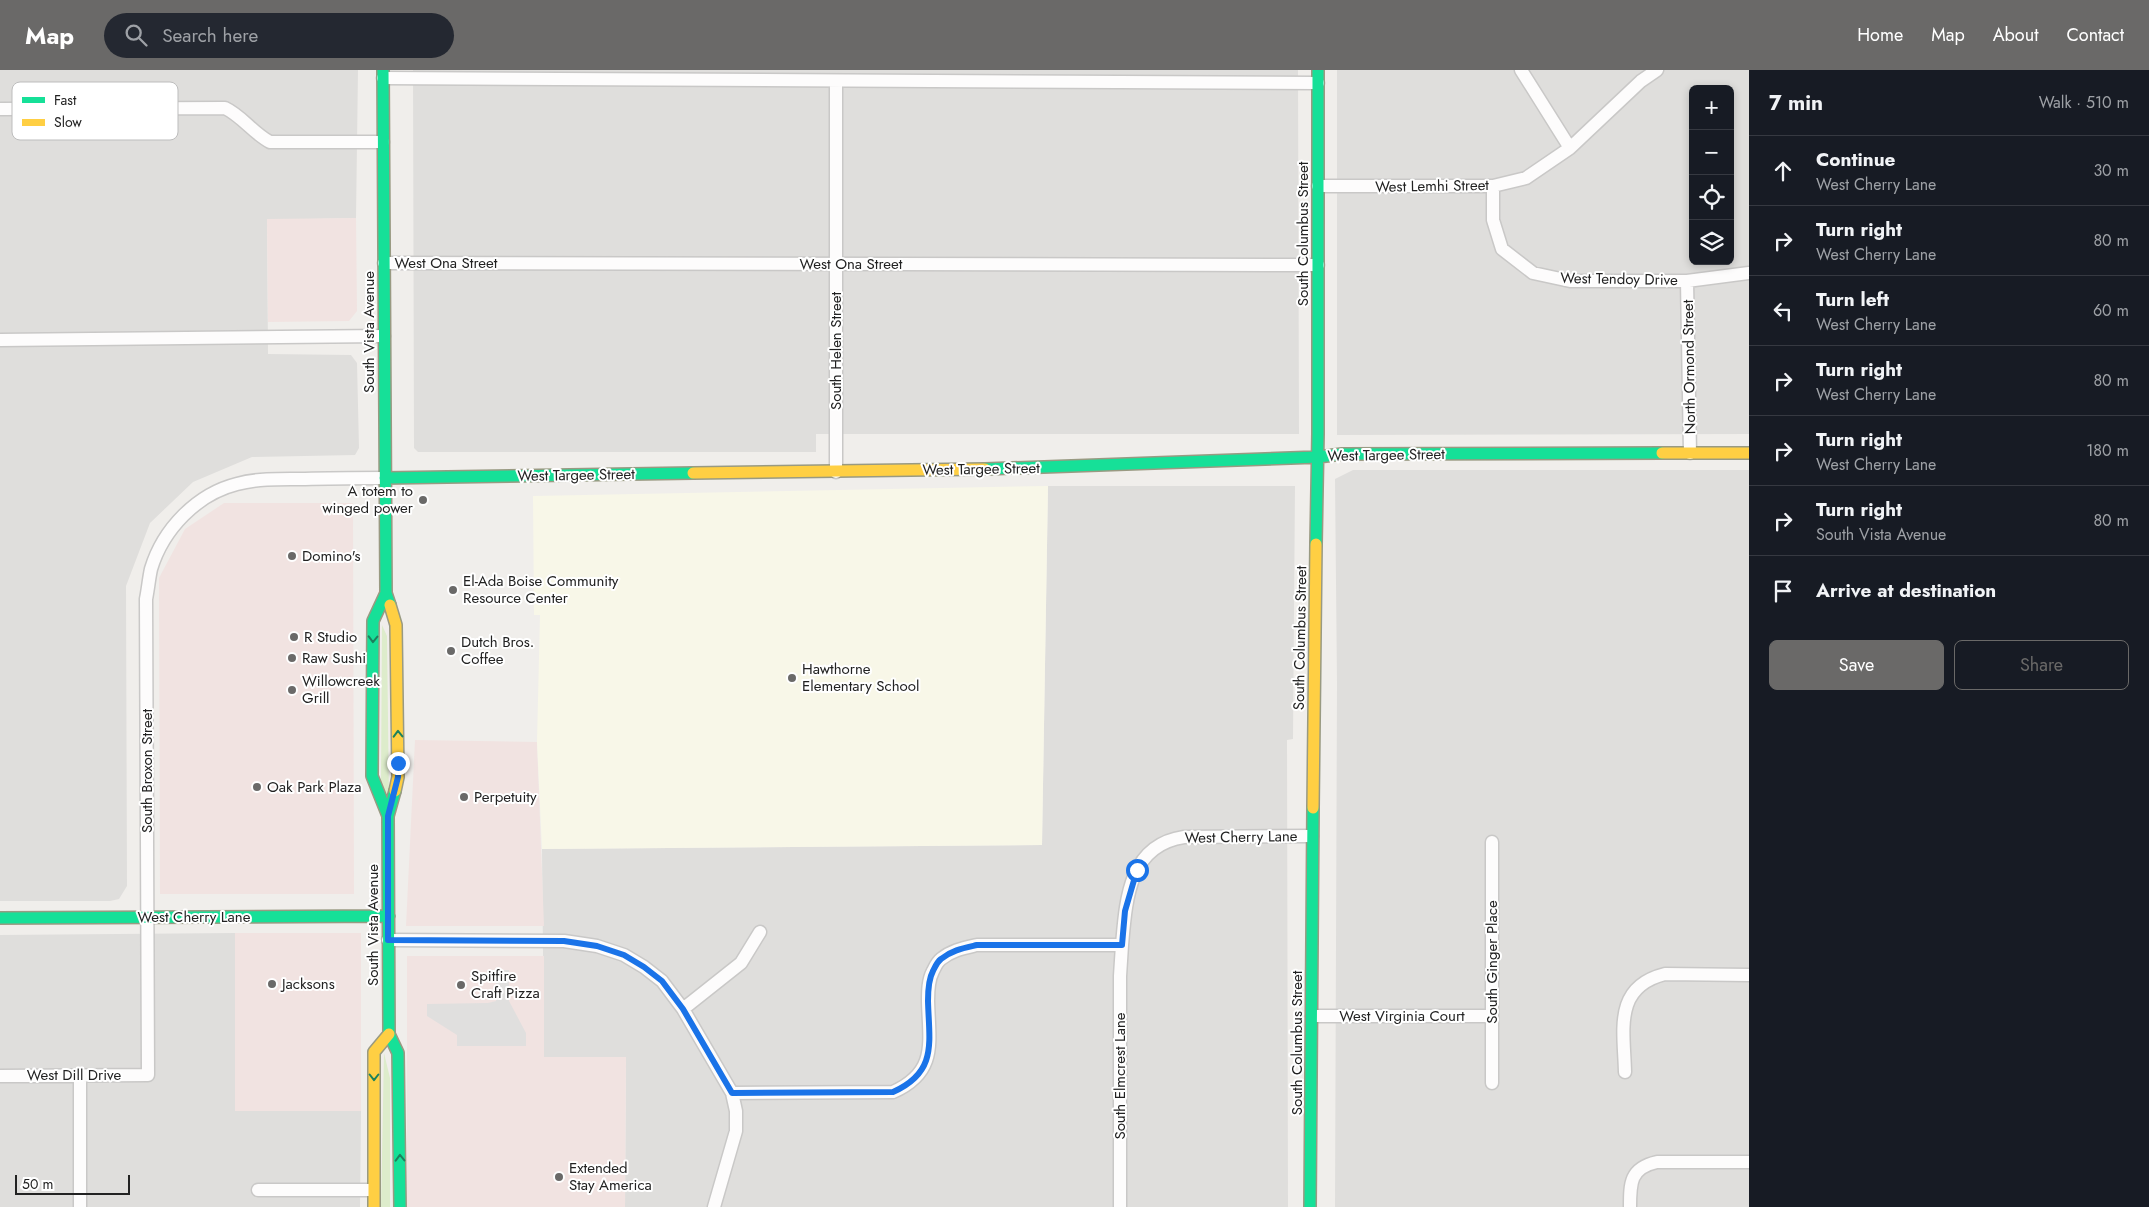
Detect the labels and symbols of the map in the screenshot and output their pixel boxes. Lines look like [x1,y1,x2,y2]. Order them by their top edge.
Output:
legend [12,82,178,140]
text: Fast [54,90,77,110]
text: Slow [54,112,82,132]
street label: South Columbus Street [1292,161,1314,306]
street label: West Lemhi Street [1375,174,1489,198]
street label: West Ona Street [395,252,498,274]
street label: West Ona Street [800,253,903,275]
street label: West Tendoy Drive [1560,267,1678,291]
street label: South Vista Avenue [358,271,380,393]
street label: South Helen Street [825,292,847,410]
street label: North Ormond Street [1677,299,1701,434]
street label: West Targee Street [1327,443,1445,467]
street label: West Targee Street [922,457,1040,481]
street label: West Targee Street [517,463,635,487]
place label: A totem to winged power [322,480,414,519]
marker: A totem to winged power [417,494,429,506]
place label: Domino's [302,545,360,567]
marker: Domino's [286,550,298,562]
street label: South Columbus Street [1288,565,1312,710]
place label: El-Ada Boise Community Resource Center [463,570,619,609]
marker: El-Ada Boise Community Resource Center [447,584,459,596]
place label: R Studio [304,626,357,648]
marker: R Studio [288,631,300,643]
place label: Dutch Bros. Coffee [461,631,534,670]
one-way arrow [368,636,378,643]
marker: Dutch Bros. Coffee [445,645,457,657]
place label: Raw Sushi [302,647,366,669]
marker: Raw Sushi [286,652,298,664]
place label: Hawthorne Elementary School [802,658,919,697]
place label: Willowcreek Grill [302,670,380,709]
marker: Hawthorne Elementary School [786,672,798,684]
marker: Willowcreek Grill [286,684,298,696]
street label: South Broxon Street [136,709,158,833]
one-way arrow [392,729,403,737]
route end [387,752,410,775]
place label: Oak Park Plaza [267,776,361,798]
marker: Oak Park Plaza [251,781,263,793]
place label: Perpetuity [474,786,537,808]
marker: Perpetuity [458,791,470,803]
street label: West Cherry Lane [1184,825,1298,849]
route start [1126,859,1149,882]
street label: South Vista Avenue [362,864,384,986]
street label: South Ginger Place [1481,900,1503,1024]
street label: West Cherry Lane [138,906,251,928]
place label: Spitfire Craft Pizza [471,965,540,1004]
street label: South Columbus Street [1286,970,1308,1115]
place label: Jacksons [280,973,335,995]
marker: Jacksons [266,978,278,990]
marker: Spitfire Craft Pizza [455,979,467,991]
street label: West Virginia Court [1339,1005,1465,1027]
street label: South Elmcrest Lane [1109,1012,1131,1140]
street label: West Dill Drive [27,1064,121,1086]
one-way arrow [368,1074,379,1082]
one-way arrow [395,1154,405,1162]
place label: Extended Stay America [569,1157,652,1196]
marker: Extended Stay America [553,1171,565,1183]
scale bar [15,1172,130,1195]

